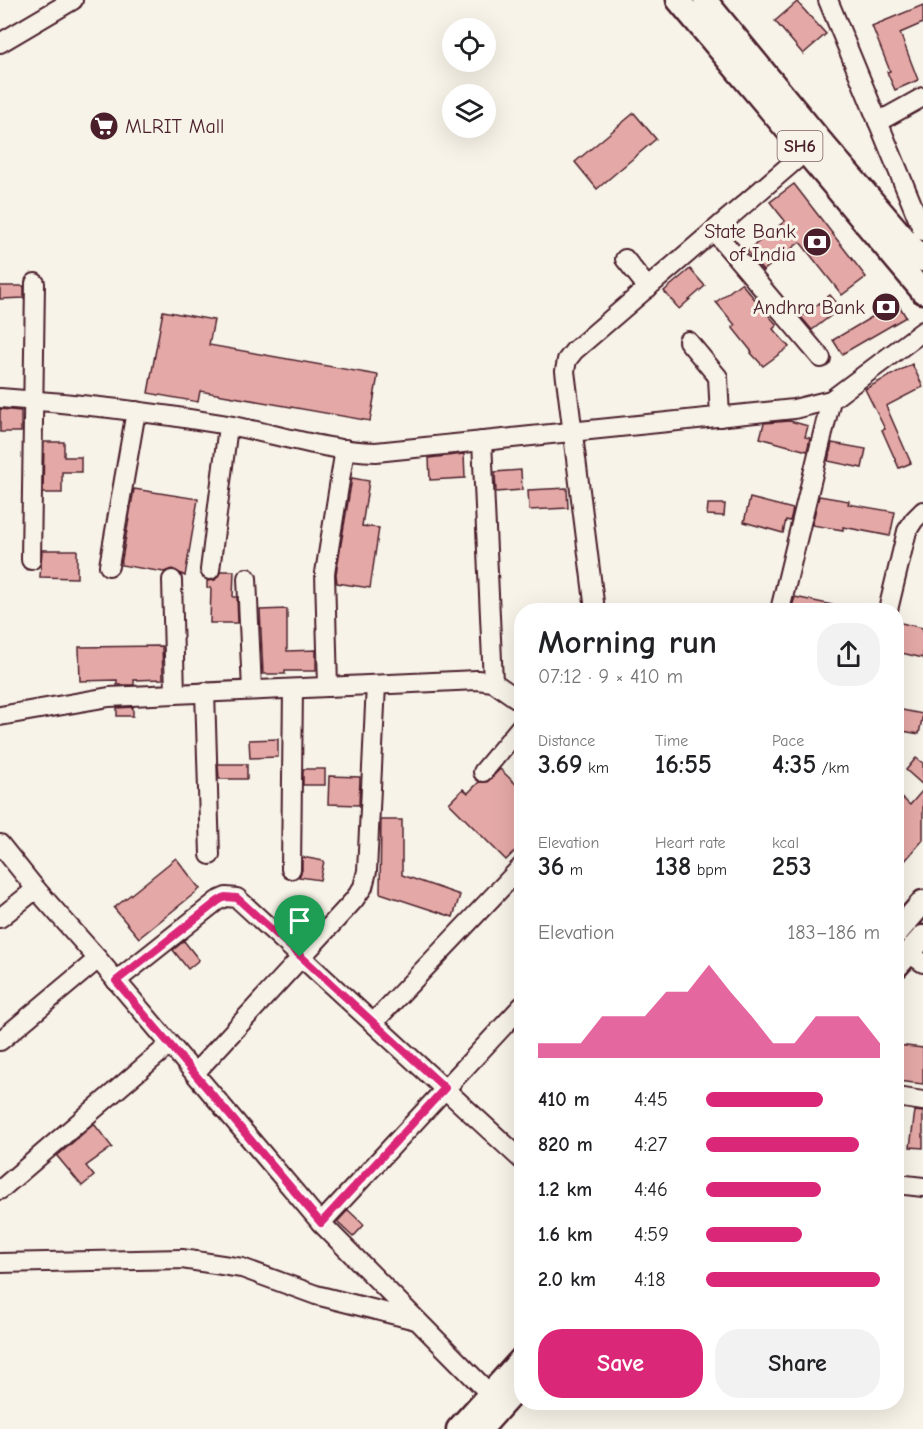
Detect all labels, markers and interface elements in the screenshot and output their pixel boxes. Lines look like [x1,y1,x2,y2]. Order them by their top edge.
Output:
map controls [442,18,496,138]
button: locate [442,18,496,72]
button: layers [442,84,496,138]
supermarket icon: MLRIT Mall [88,110,120,142]
place label: MLRIT Mall [125,115,224,138]
road number: SH6 [778,131,822,161]
place label: State Bank of India [704,220,796,266]
bank icon: State Bank of India [801,226,833,258]
bank icon: Andhra Bank [870,291,902,323]
place label: Andhra Bank [753,296,865,319]
text: Morning run [538,623,717,661]
button: share [817,623,880,686]
text: 07:12 · 9 × 410 m [538,665,683,688]
text: Distance [538,732,595,750]
text: Time [655,732,688,750]
text: Pace [772,732,804,750]
text: 3.69 [538,750,583,780]
text: 16:55 [655,750,712,780]
text: 4:35 [772,750,816,780]
text: km [583,759,609,777]
text: /km [816,759,850,777]
text: Elevation [538,834,599,852]
text: Heart rate [655,834,726,852]
text: kcal [772,834,799,852]
text: 36 [538,852,564,882]
text: 138 [655,852,691,882]
text: 253 [772,852,812,882]
text: m [564,861,583,879]
text: bpm [691,861,727,879]
pin [274,895,325,957]
icon: arrive [283,904,316,937]
text: Elevation [538,921,615,944]
text: 183–186 m [787,921,880,944]
text: 410 m [538,1088,590,1111]
text: 4:45 [634,1088,668,1111]
text: 820 m [538,1133,593,1156]
text: 4:27 [634,1133,667,1156]
text: 1.2 km [538,1178,592,1201]
text: 4:46 [634,1178,668,1201]
text: 1.6 km [538,1223,593,1246]
text: 4:59 [634,1223,669,1246]
text: 2.0 km [538,1268,596,1291]
text: 4:18 [634,1268,666,1291]
button: Save [538,1329,703,1398]
button: Share [715,1329,880,1398]

